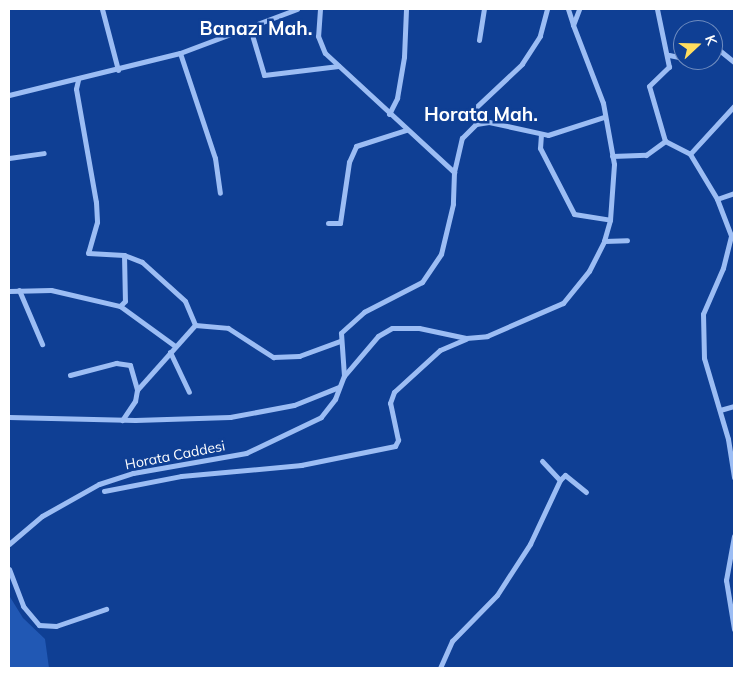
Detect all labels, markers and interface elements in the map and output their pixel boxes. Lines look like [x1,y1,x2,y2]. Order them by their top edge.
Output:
district label: Banazı Mah. [200,18,312,40]
north arrow [673,20,723,70]
text: K [701,32,721,48]
district label: Horata Mah. [424,104,538,126]
street label: Horata Caddesi [124,437,226,473]

